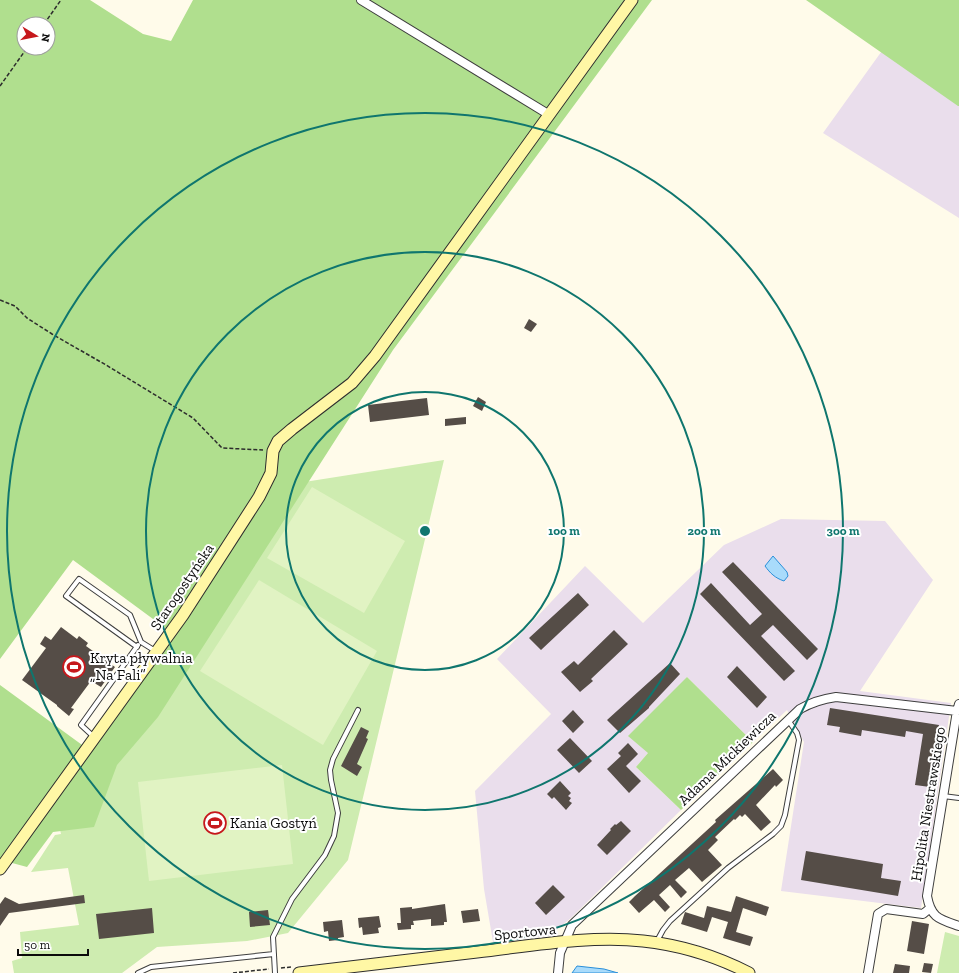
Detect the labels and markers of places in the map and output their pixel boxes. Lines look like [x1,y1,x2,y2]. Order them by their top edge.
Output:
centre of rings [418,524,432,538]
place label: Kryta pływalnia „Na Fali” [90,649,193,684]
sports icon: Kryta pływalnia „Na Fali” [61,654,87,680]
sports icon: Kania Gostyń [202,810,228,836]
place label: Kania Gostyń [230,814,317,832]

